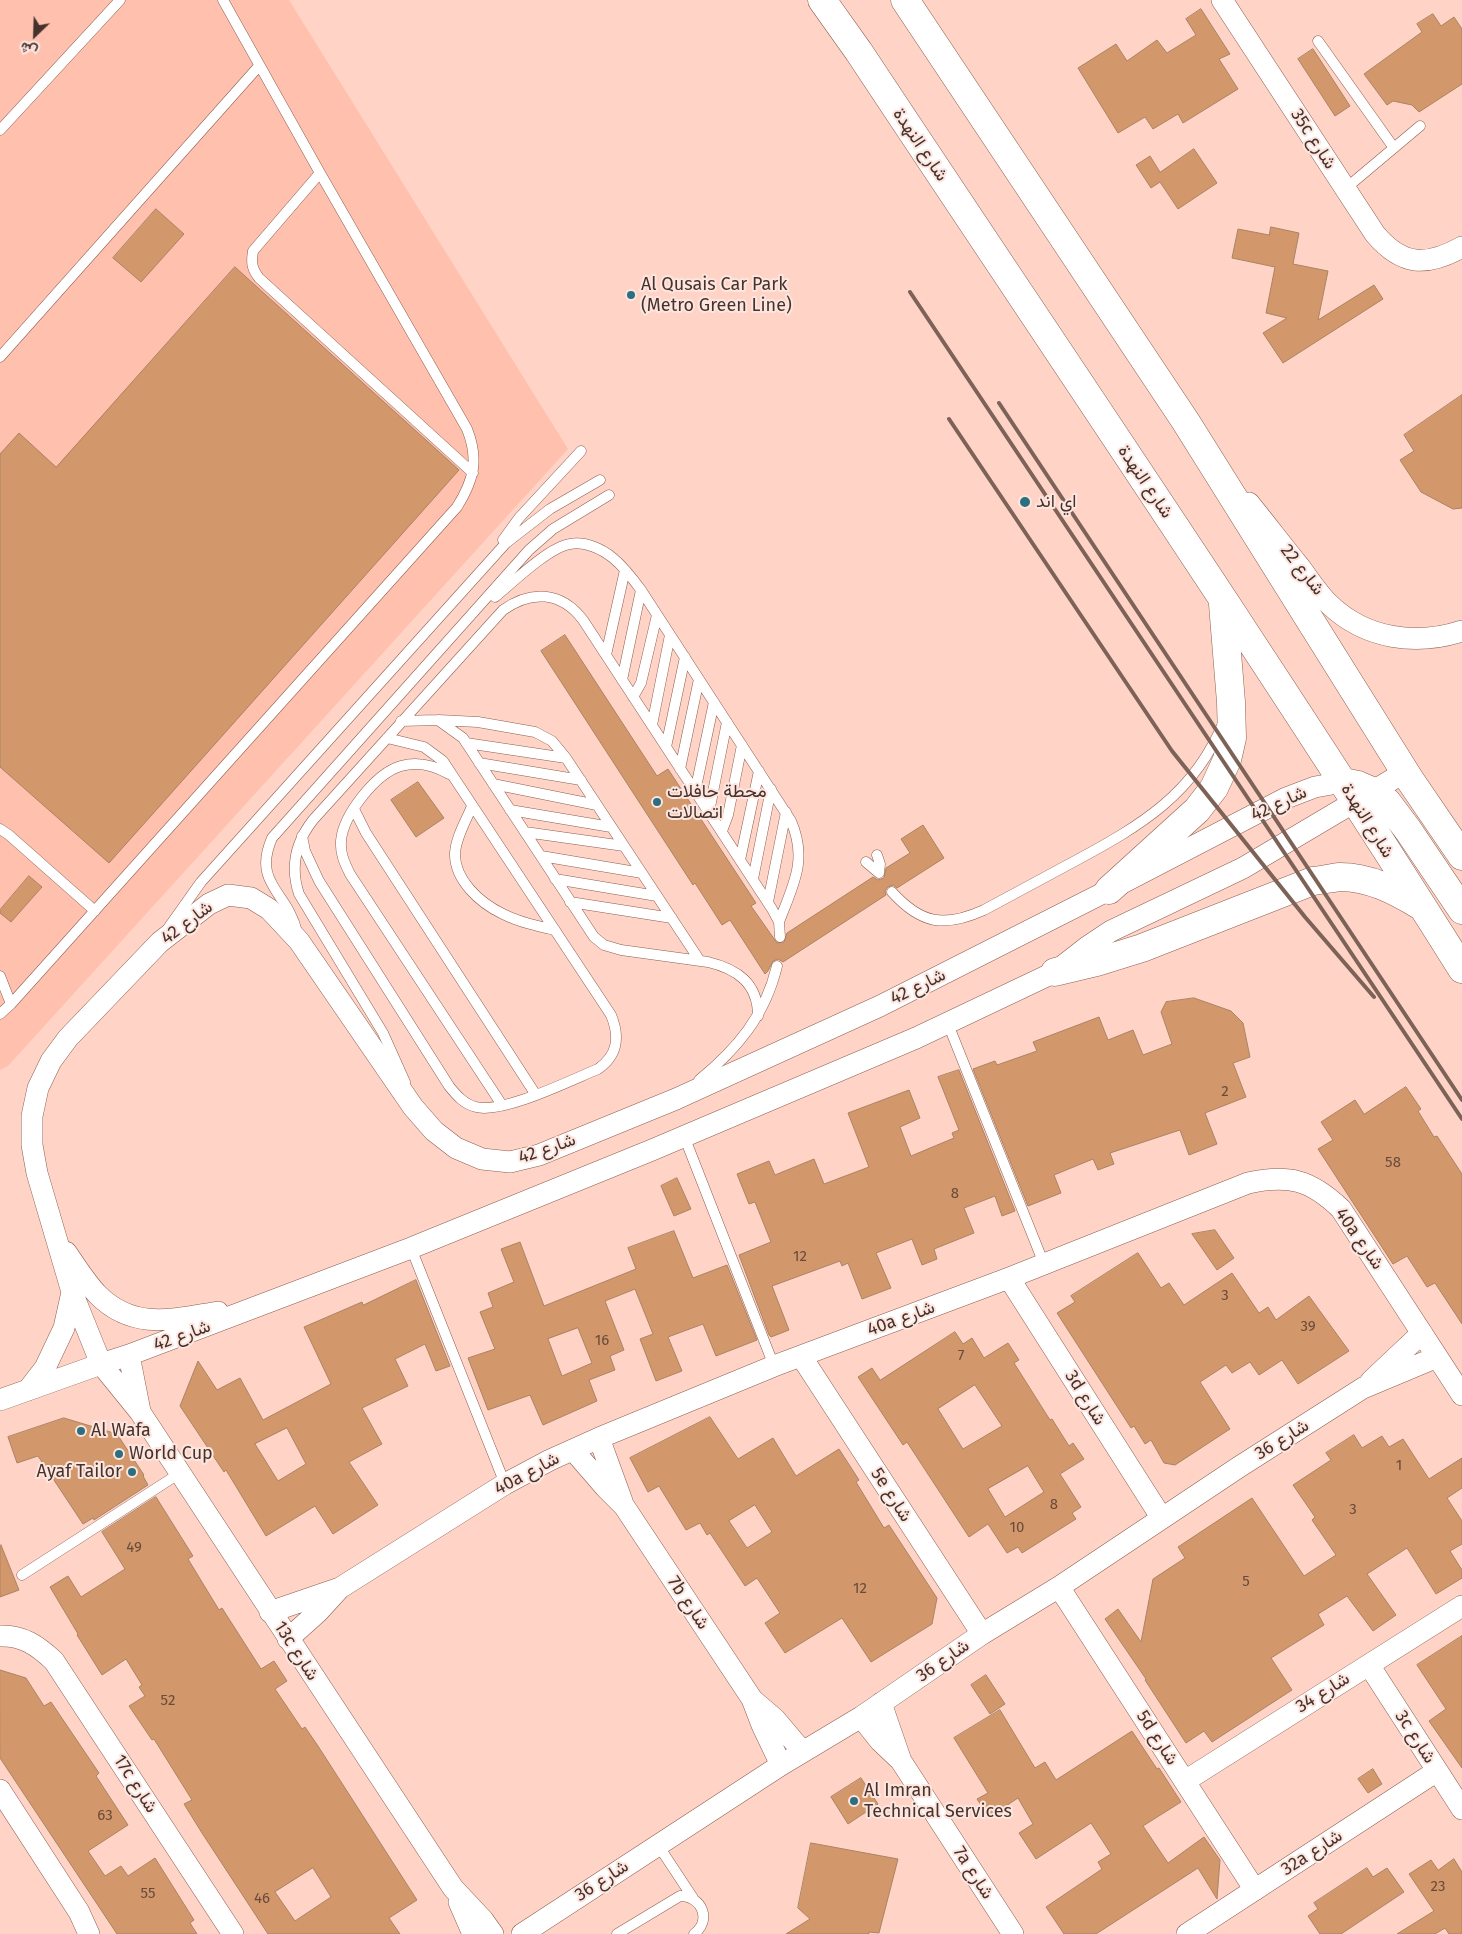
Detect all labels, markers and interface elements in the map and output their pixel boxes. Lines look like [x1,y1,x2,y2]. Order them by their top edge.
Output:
north arrow [10,10,60,60]
text: ش [18,38,40,60]
street label: شارع النهدة [888,104,952,186]
street label: 35c شارع [1286,105,1340,173]
place label: Al Qusais Car Park (Metro Green Line) [641,274,792,316]
marker: Al Qusais Car Park (Metro Green Line) [625,289,637,301]
street label: شارع النهدة [1113,441,1177,523]
place label: اي اند [1036,491,1077,513]
marker: اي اند [1018,495,1032,509]
street label: شارع 22 [1275,540,1329,600]
street label: شارع النهدة [1336,780,1398,862]
place label: محطة حافلات اتصالات [667,781,767,824]
street label: شارع 42 [1248,782,1310,826]
marker: محطة حافلات اتصالات [651,796,663,808]
street label: شارع 42 [157,897,217,949]
street label: شارع 42 [887,964,949,1010]
house number: 2 [1221,1083,1229,1101]
street label: شارع 42 [516,1129,578,1169]
house number: 58 [1385,1154,1401,1172]
house number: 8 [951,1185,959,1203]
street label: 40a شارع [1330,1204,1388,1274]
house number: 12 [793,1248,807,1266]
house number: 3 [1221,1287,1229,1305]
street label: 40a شارع [864,1297,938,1341]
street label: شارع 42 [151,1316,213,1356]
house number: 39 [1300,1318,1316,1336]
house number: 16 [595,1332,609,1350]
house number: 7 [958,1347,964,1365]
street label: 3d شارع [1060,1367,1110,1429]
street label: شارع 36 [1251,1415,1313,1465]
place label: Al Wafa [91,1420,151,1442]
marker: Al Wafa [75,1425,87,1437]
place label: World Cup [129,1443,213,1465]
marker: World Cup [113,1448,125,1460]
street label: 40a شارع [491,1448,563,1500]
house number: 1 [1396,1457,1402,1475]
place label: Ayaf Tailor [37,1461,122,1483]
street label: 5e شارع [866,1464,916,1526]
marker: Ayaf Tailor [126,1466,138,1478]
house number: 8 [1050,1496,1058,1514]
house number: 3 [1349,1501,1357,1519]
house number: 10 [1010,1519,1024,1537]
house number: 49 [126,1539,142,1557]
street label: 7b شارع [662,1572,714,1634]
house number: 5 [1242,1573,1250,1591]
house number: 12 [853,1580,867,1598]
street label: 13c شارع [269,1617,323,1685]
street label: شارع 36 [912,1635,974,1687]
street label: شارع 34 [1292,1668,1354,1718]
house number: 52 [161,1692,175,1710]
street label: 5d شارع [1131,1707,1183,1769]
street label: 3c شارع [1390,1707,1440,1767]
street label: 17c شارع [108,1751,162,1817]
place label: Al Imran Technical Services [864,1780,1012,1822]
marker: Al Imran Technical Services [848,1795,860,1807]
house number: 63 [97,1807,113,1825]
street label: 32a شارع [1277,1825,1347,1881]
street label: 7a شارع [948,1843,998,1903]
street label: شارع 36 [571,1856,633,1906]
house number: 23 [1431,1878,1445,1896]
house number: 55 [141,1885,155,1903]
house number: 46 [254,1890,270,1908]

